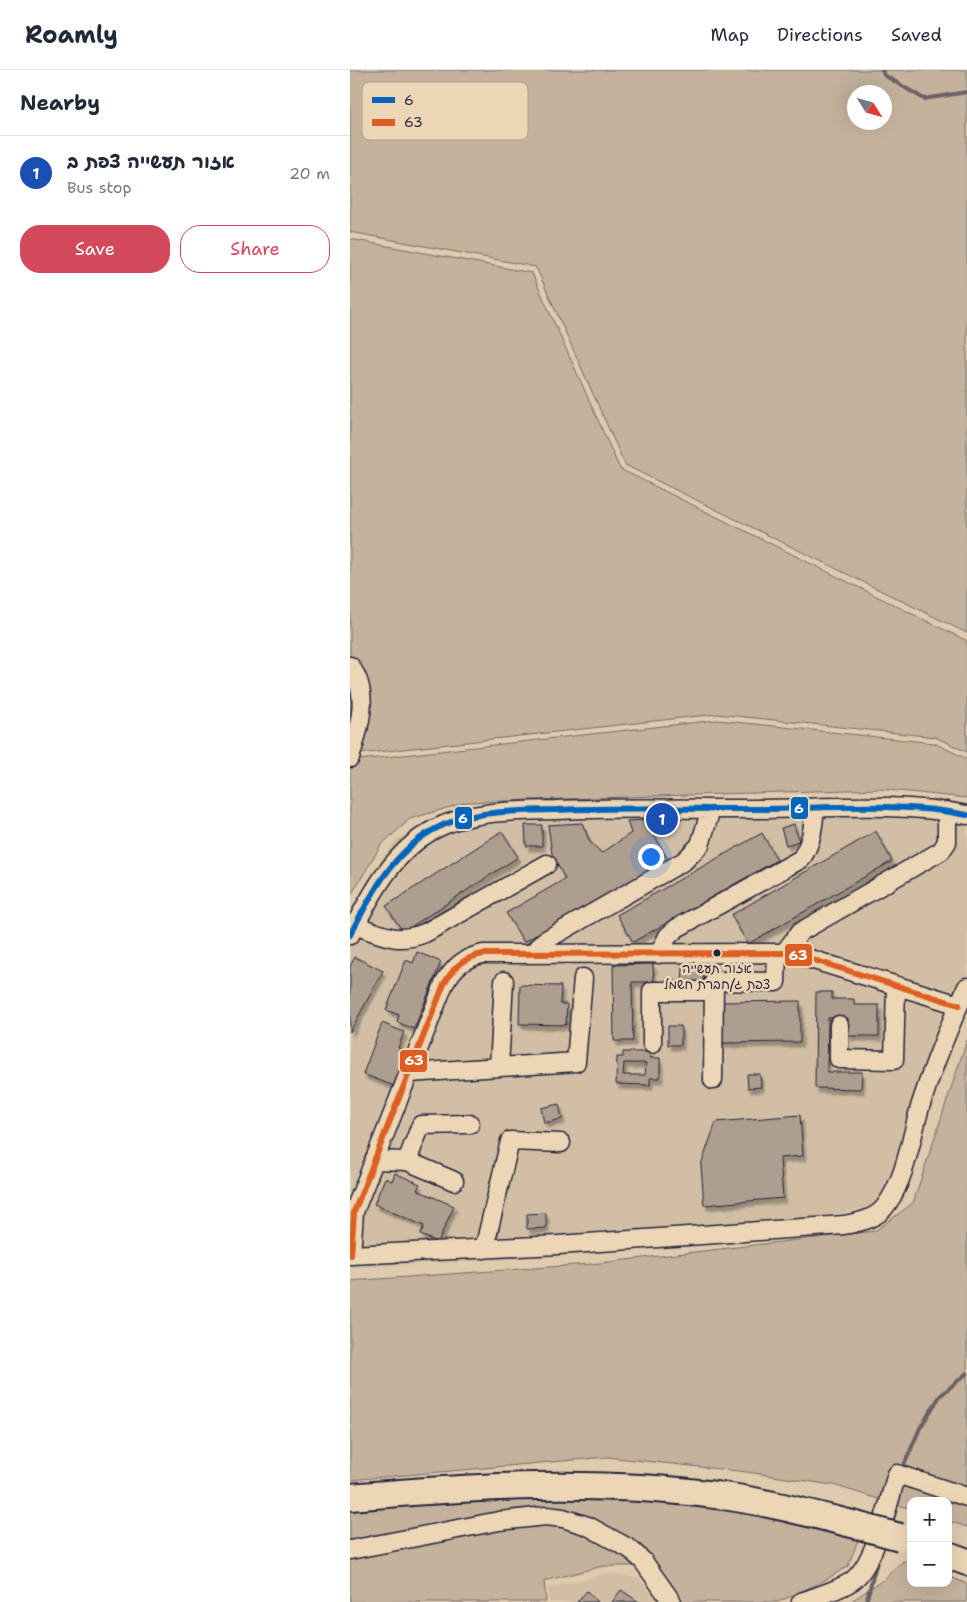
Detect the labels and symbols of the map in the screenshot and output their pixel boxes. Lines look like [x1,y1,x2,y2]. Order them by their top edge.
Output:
legend [362,82,528,140]
north arrow [847,85,892,130]
text: 6 [404,91,414,109]
text: 63 [404,113,423,131]
line badge: 6 [790,796,809,820]
text: 6 [794,799,804,817]
pin: 1 [646,800,678,838]
line badge: 6 [454,806,473,830]
text: 6 [458,809,468,827]
your location [638,844,664,870]
line badge: 63 [784,943,813,967]
text: 63 [788,946,808,964]
marker: אזור תעשייה צפת ג/חברת חשמל [712,948,722,958]
place label: אזור תעשייה צפת ג/חברת חשמל [664,960,770,993]
line badge: 63 [399,1049,428,1073]
text: 63 [404,1051,424,1069]

